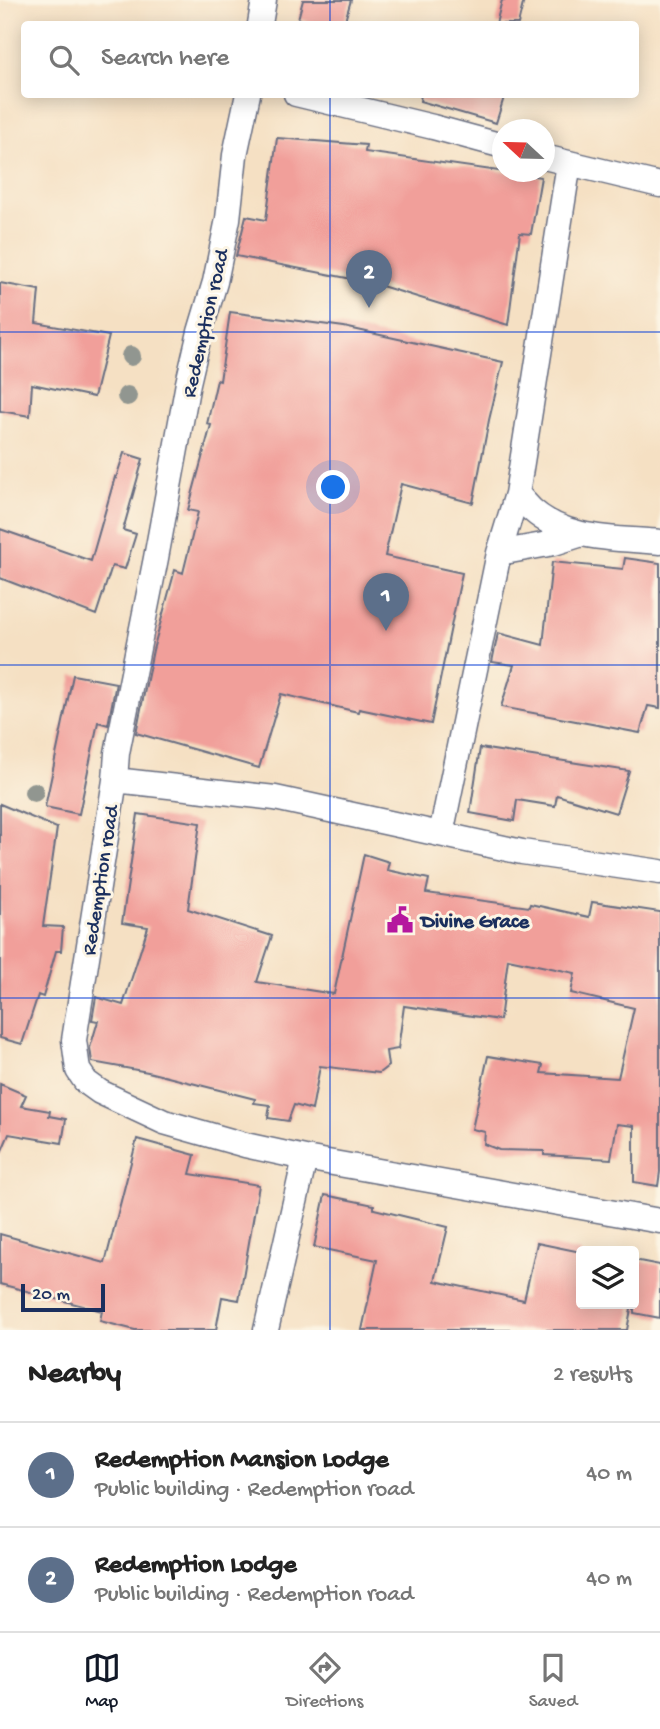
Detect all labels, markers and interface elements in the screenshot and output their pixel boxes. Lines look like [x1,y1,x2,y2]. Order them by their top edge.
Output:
search box [21,21,639,98]
icon: search [45,41,83,79]
text: Search here [101,44,229,75]
north arrow [492,119,555,182]
street label: Redemption road [178,246,237,400]
pin: 2 [346,250,392,308]
your location [316,470,350,504]
pin: 1 [363,573,409,631]
street label: Redemption road [78,802,127,957]
public building icon: Divine Grace [385,905,415,935]
place label: Divine Grace [419,911,530,936]
map controls [576,1246,639,1309]
button: layers [576,1246,639,1309]
scale bar [21,1281,105,1313]
text: 20 m [32,1284,70,1307]
text: Nearby [28,1358,121,1393]
text: 2 results [553,1362,632,1389]
text: Redemption Mansion Lodge [95,1446,389,1477]
text: 1 [46,1461,56,1488]
text: 40 m [586,1461,632,1488]
text: Public building · Redemption road [95,1477,413,1504]
text: Redemption Lodge [95,1551,297,1582]
text: 2 [45,1566,57,1593]
text: 40 m [586,1566,632,1593]
text: Public building · Redemption road [95,1582,413,1609]
tab: Map [83,1649,121,1714]
tab: Directions [286,1649,363,1714]
tab: Saved [529,1649,577,1714]

